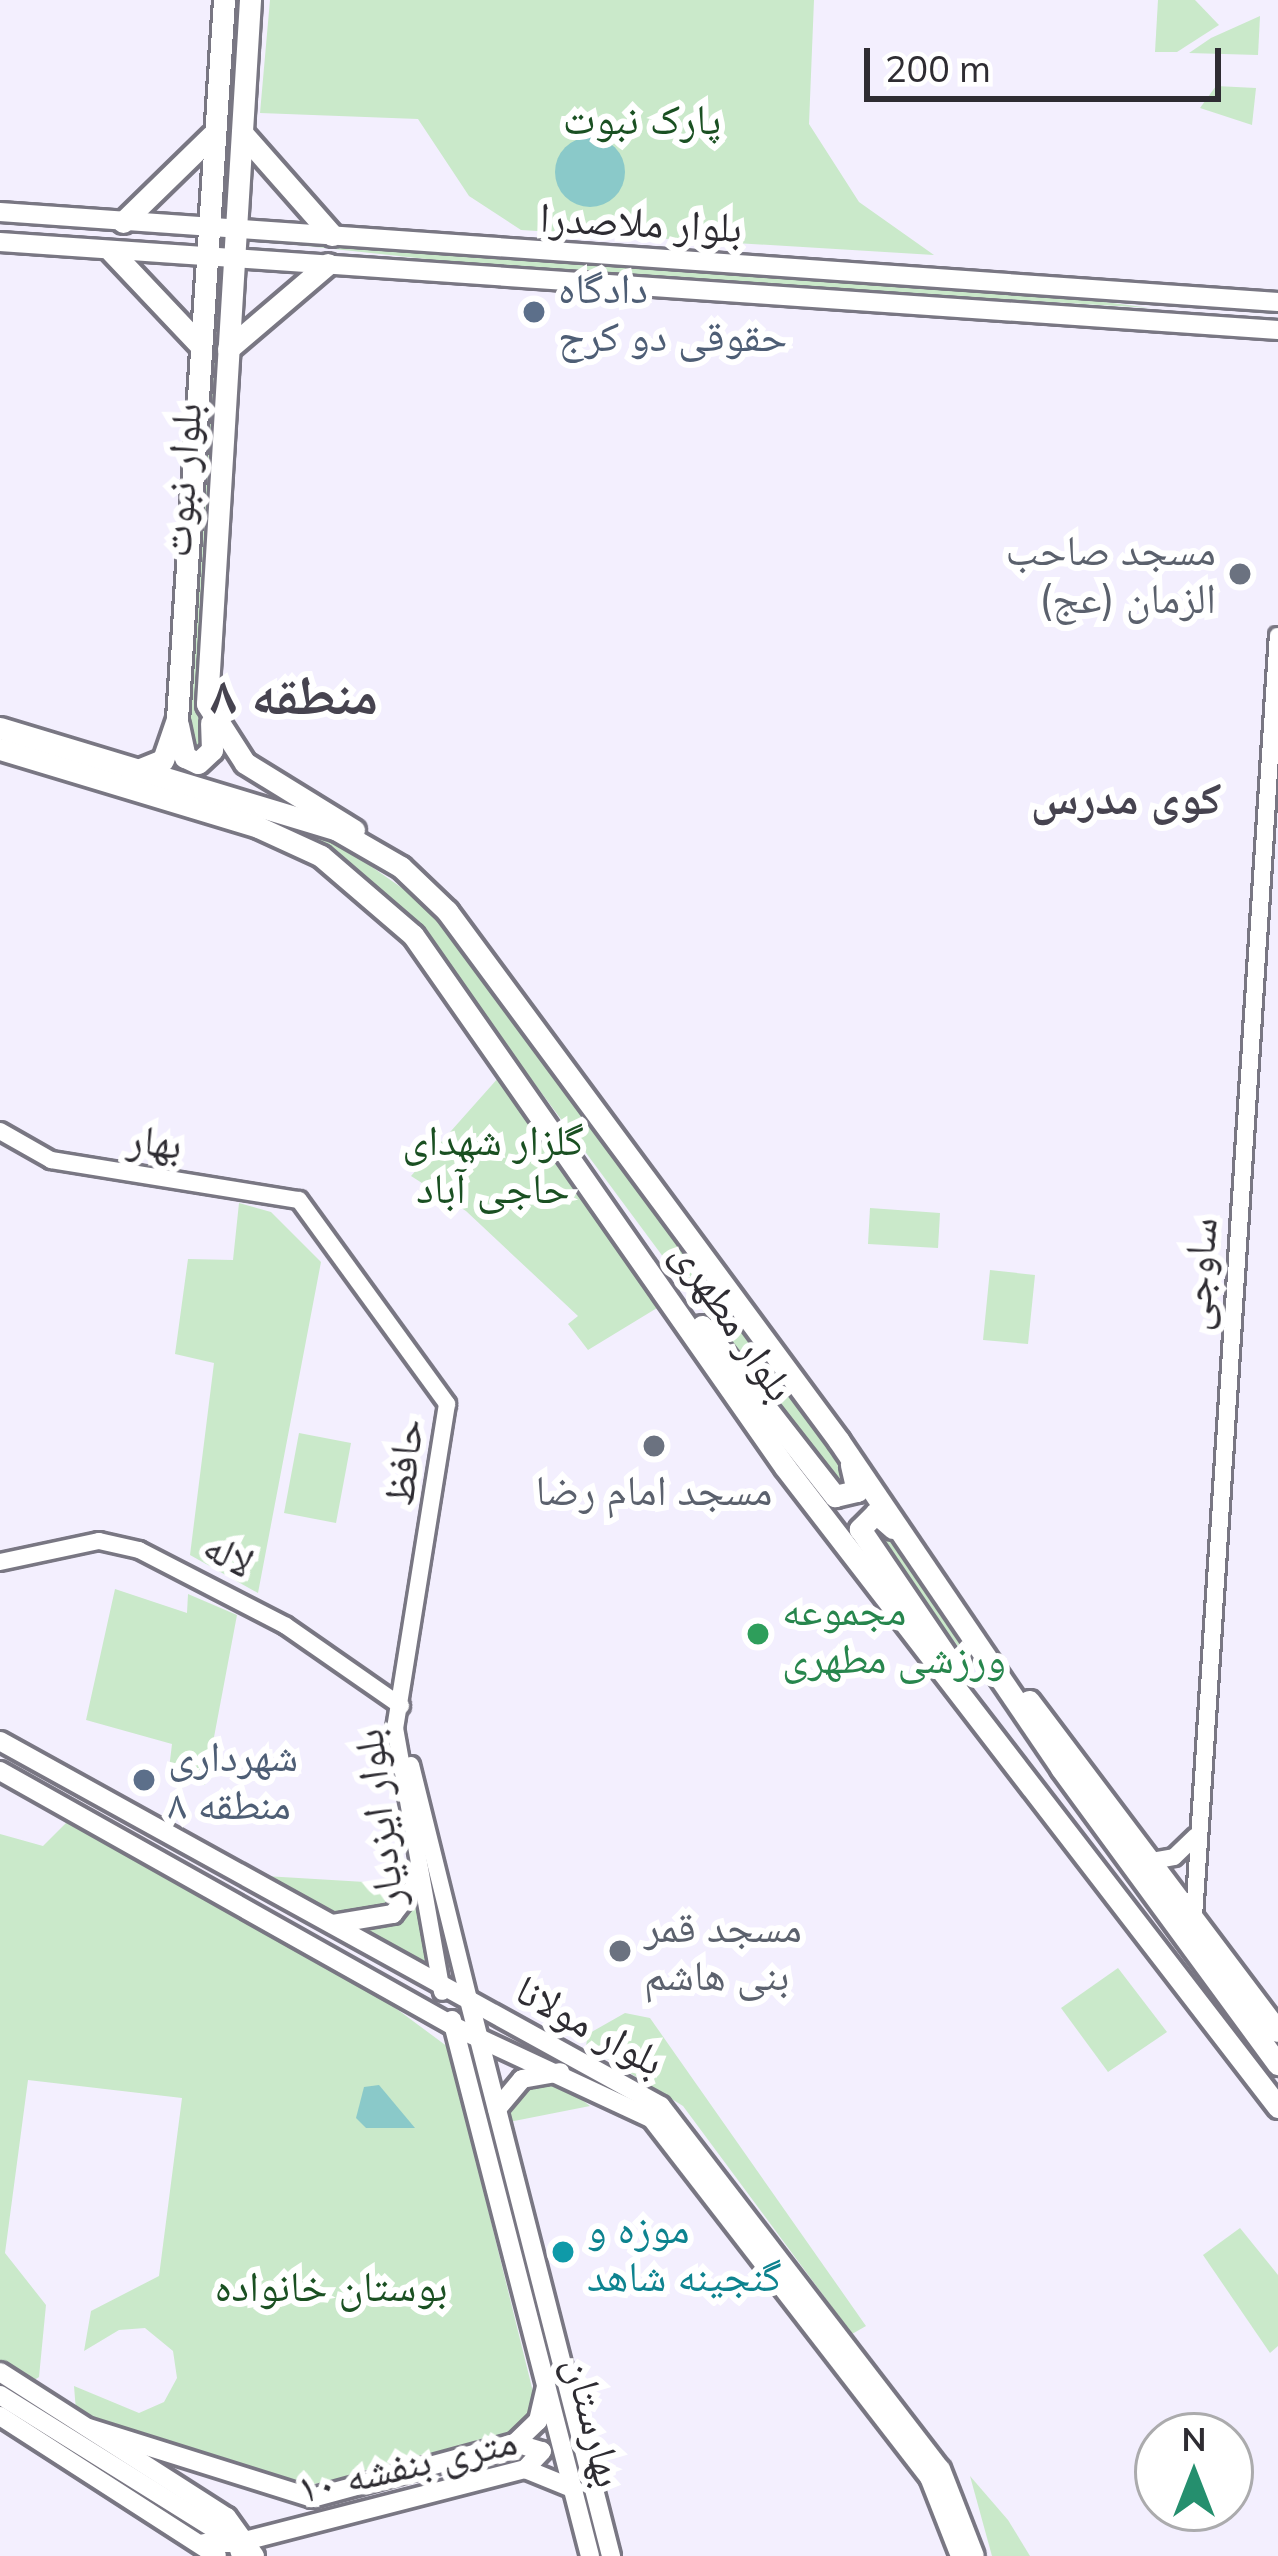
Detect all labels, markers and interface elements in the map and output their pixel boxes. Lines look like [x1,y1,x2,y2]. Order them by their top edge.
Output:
scale bar [870,24,1227,98]
text: 200 m [885,46,991,91]
park label: پارک نبوت [563,94,721,144]
street label: بلوار ملاصدرا [539,192,743,252]
place label: دادگاه حقوقی دو کرج [558,263,787,362]
marker: دادگاه حقوقی دو کرج [521,299,547,325]
street label: بلوار نبوت [150,401,212,559]
place label: مسجد صاحب الزمان (عج) [1005,525,1216,624]
marker: مسجد صاحب الزمان (عج) [1227,561,1253,587]
district label: منطقه ۸ [210,662,378,726]
district label: کوی مدرس [1031,771,1221,825]
street label: بهار [125,1113,185,1169]
park label: گلزار شهدای حاجی آباد [402,1115,584,1214]
street label: ساوجی [1169,1216,1227,1332]
street label: بلوار مطهری [662,1230,806,1410]
street label: حافظ [373,1415,433,1509]
marker: مسجد امام رضا [641,1433,667,1459]
place label: مسجد امام رضا [536,1465,772,1515]
street label: لاله [195,1520,263,1588]
place label: مجموعه ورزشی مطهری [782,1585,1006,1684]
marker: مجموعه ورزشی مطهری [745,1621,771,1647]
street label: بلوار ایزدیار [342,1726,414,1910]
place label: شهرداری منطقه ۸ [168,1731,298,1830]
marker: شهرداری منطقه ۸ [131,1767,157,1793]
place label: مسجد قمر بنی هاشم [644,1902,802,2000]
marker: مسجد قمر بنی هاشم [607,1938,633,1964]
street label: بلوار مولانا [507,1964,673,2086]
place label: موزه و گنجینه شاهد [587,2203,782,2302]
marker: موزه و گنجینه شاهد [550,2239,576,2265]
park label: بوستان خانواده [214,2261,448,2311]
street label: بهارستان [555,2352,635,2492]
north arrow [1134,2412,1254,2532]
street label: ۱۰ متری بنفشه [292,2414,522,2514]
text: N [1182,2418,1206,2459]

